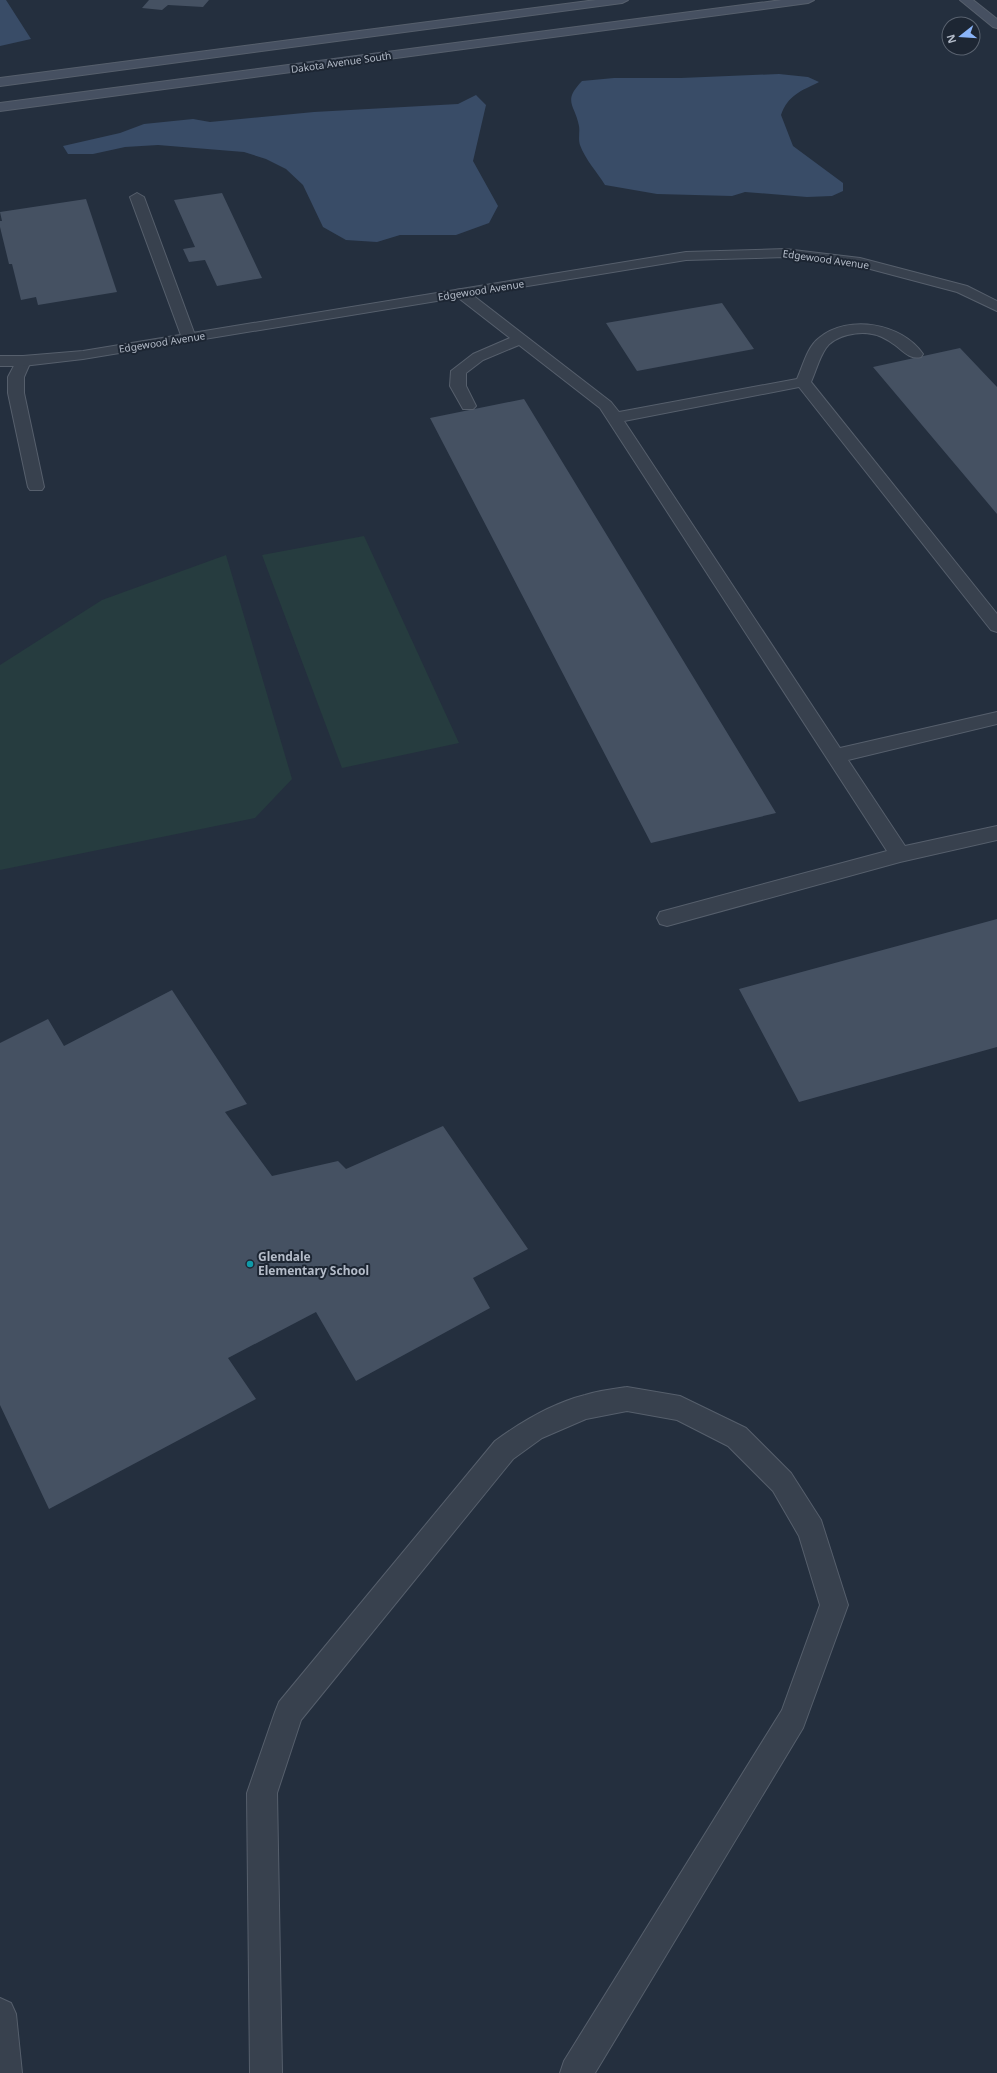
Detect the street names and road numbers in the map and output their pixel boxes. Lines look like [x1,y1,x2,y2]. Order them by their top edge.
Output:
street label: Dakota Avenue South [290,48,392,76]
street label: Edgewood Avenue [782,246,870,272]
street label: Edgewood Avenue [437,276,525,304]
street label: Edgewood Avenue [118,328,206,356]

